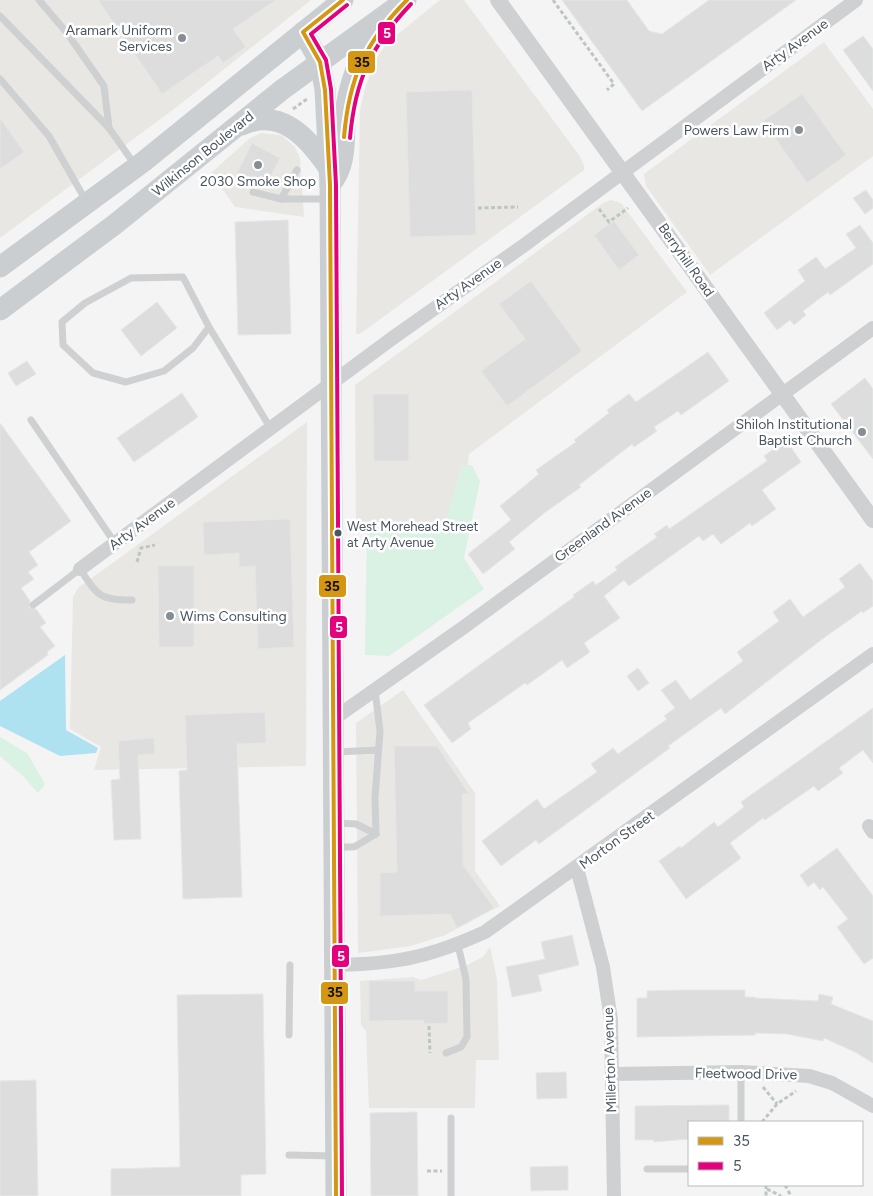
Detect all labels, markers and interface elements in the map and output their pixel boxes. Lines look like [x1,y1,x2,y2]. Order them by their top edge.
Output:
street label: Arty Avenue [759,15,832,75]
line badge: 5 [377,21,396,45]
place label: Aramark Uniform Services [66,22,172,55]
text: 5 [383,25,391,42]
marker: Aramark Uniform Services [176,32,188,44]
line badge: 35 [347,50,376,74]
text: 35 [354,54,370,71]
street label: Wilkinson Boulevard [149,108,257,200]
place label: Powers Law Firm [684,122,789,139]
marker: Powers Law Firm [793,124,805,136]
marker: 2030 Smoke Shop [252,159,264,171]
place label: 2030 Smoke Shop [200,173,316,190]
street label: Berryhill Road [654,220,718,300]
street label: Arty Avenue [431,255,505,313]
place label: Shiloh Institutional Baptist Church [735,416,852,449]
marker: Shiloh Institutional Baptist Church [856,426,868,438]
street label: Greenland Avenue [551,484,655,566]
street label: Arty Avenue [106,494,179,554]
place label: West Morehead Street at Arty Avenue [347,519,479,550]
marker: West Morehead Street at Arty Avenue [333,528,343,538]
line badge: 35 [318,574,347,598]
text: 35 [324,578,340,595]
place label: Wims Consulting [180,608,287,625]
marker: Wims Consulting [164,610,176,622]
line badge: 5 [329,615,348,639]
text: 5 [335,619,343,636]
street label: Morton Street [576,807,658,873]
line badge: 5 [331,944,350,968]
text: 5 [337,948,345,965]
line badge: 35 [320,981,349,1005]
text: 35 [327,984,343,1001]
street label: Millerton Avenue [600,1007,620,1113]
street label: Fleetwood Drive [695,1065,798,1083]
legend [688,1121,863,1186]
text: 35 [733,1132,750,1150]
text: 5 [733,1157,742,1175]

